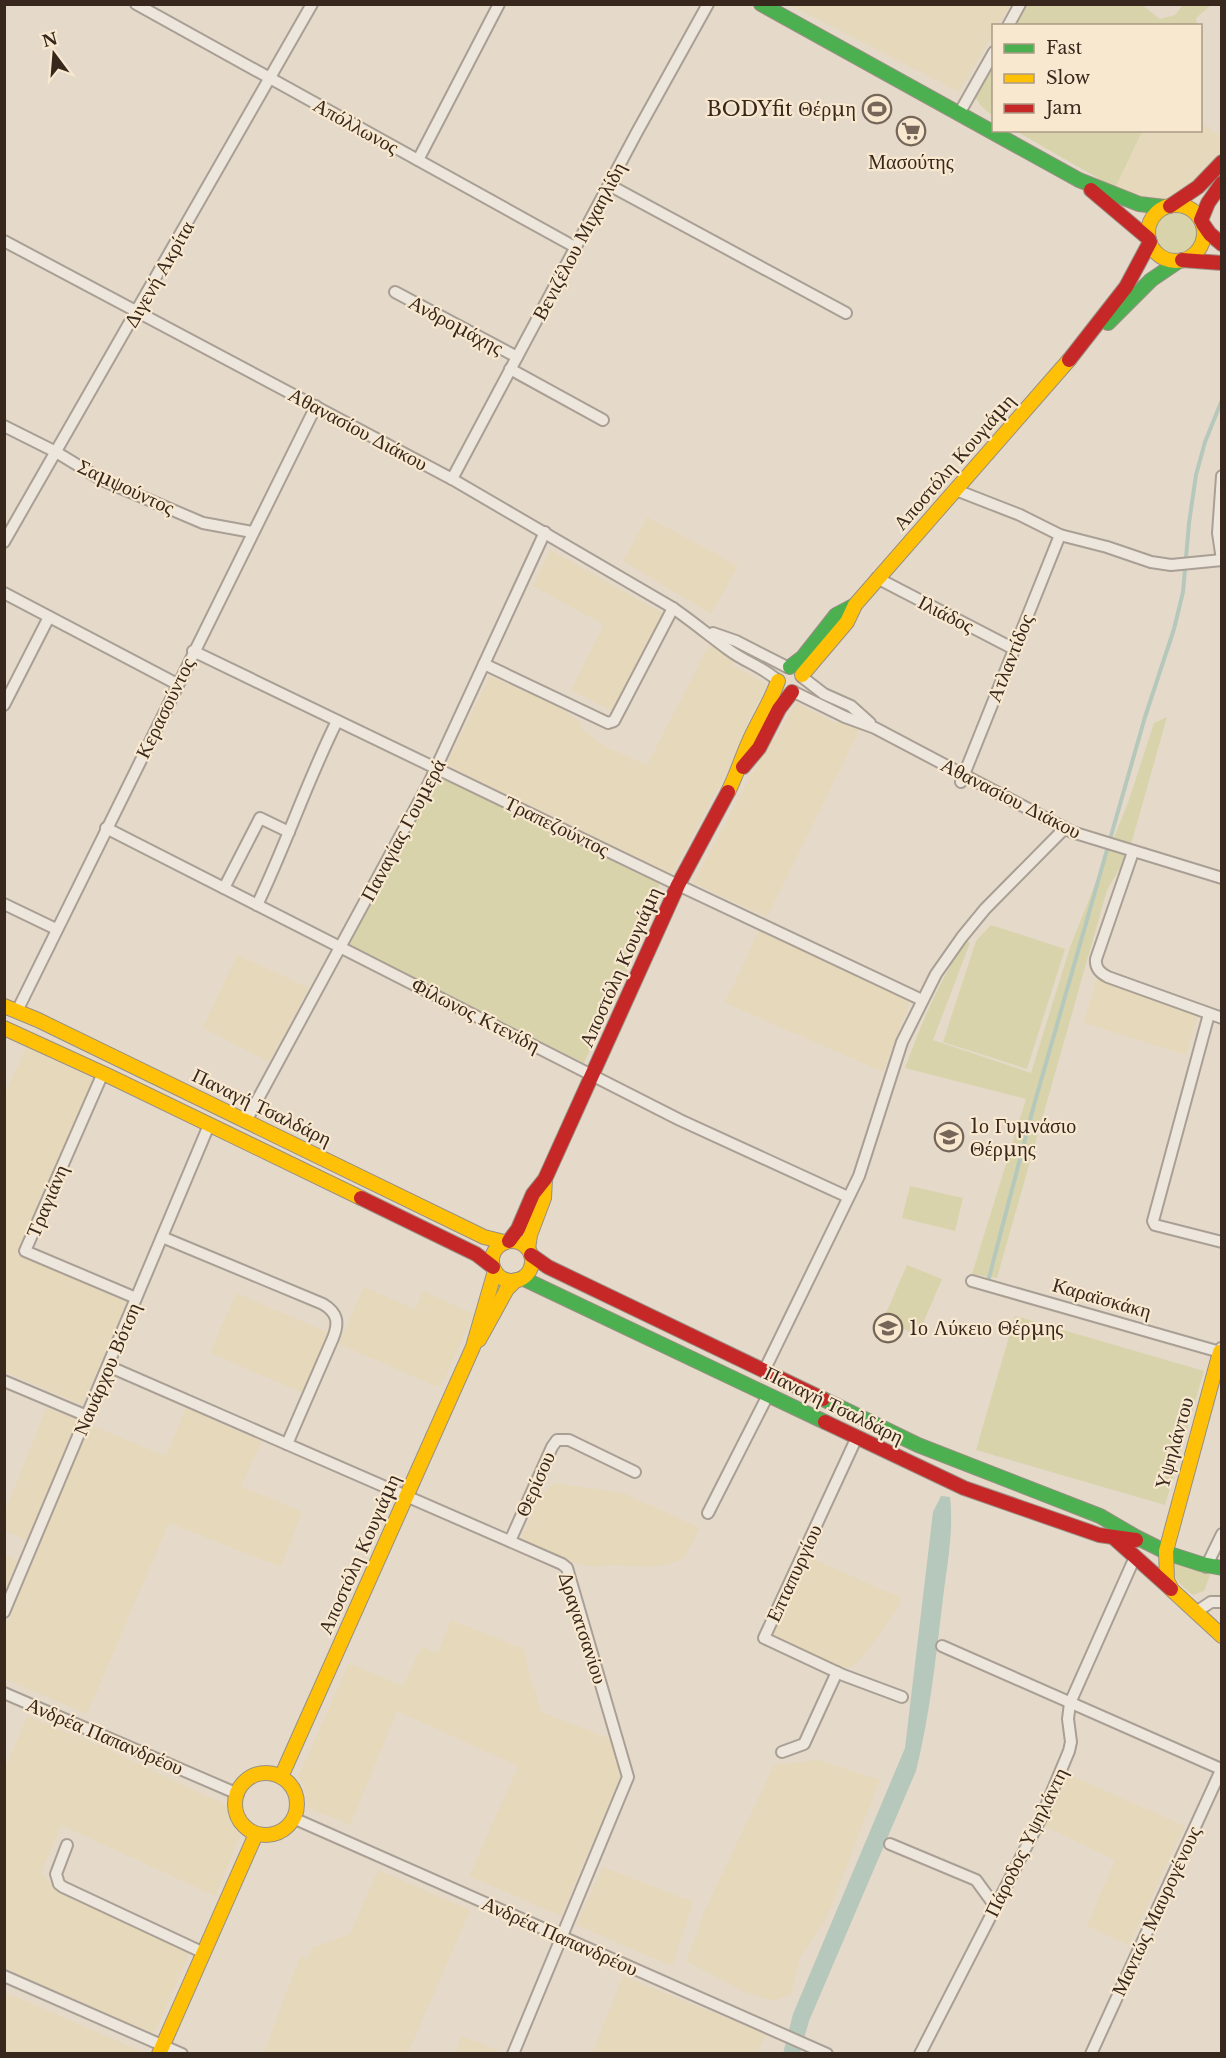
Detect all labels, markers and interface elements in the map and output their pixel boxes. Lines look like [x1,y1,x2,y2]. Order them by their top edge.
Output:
north arrow [24,24,84,84]
legend [992,24,1202,132]
text: N [40,28,60,51]
text: Fast [1046,37,1083,59]
text: Slow [1046,67,1091,89]
street label: Απόλλωνος [309,93,403,159]
sports icon: BODYfit Θέρμη [861,93,893,125]
place label: BODYfit Θέρμη [706,97,856,121]
text: Jam [1044,97,1082,119]
supermarket icon: Μασούτης [895,115,927,147]
place label: Μασούτης [868,150,954,174]
street label: Βενιζέλου Μιχαηλίδη [527,158,631,324]
street label: Διγενή Ακρίτα [119,216,199,331]
street label: Ανδρομάχης [405,290,507,360]
street label: Αθανασίου Διάκου [284,382,432,476]
street label: Αποστόλη Κουγιάμη [888,389,1020,535]
street label: Σαμψούντος [74,454,178,520]
street label: Ιλιάδος [914,590,978,638]
street label: Ατλαντίδος [982,611,1038,705]
street label: Κερασούντος [130,654,200,762]
street label: Αθανασίου Διάκου [937,752,1085,844]
street label: Παναγίας Γουμερά [355,754,451,905]
street label: Τραπεζούντος [501,790,613,862]
street label: Αποστόλη Κουγιάμη [574,883,666,1051]
street label: Φίλωνος Κτενίδη [408,972,544,1058]
street label: Παναγή Τσαλδάρη [189,1063,335,1151]
place label: 1ο Γυμνάσιο Θέρμης [970,1114,1076,1161]
school or university icon: 1ο Γυμνάσιο Θέρμης [933,1121,965,1153]
street label: Τραγιάνη [21,1161,73,1241]
street label: Καραϊσκάκη [1050,1272,1154,1324]
street label: Ναυάρχου Βότση [68,1299,146,1439]
school or university icon: 1ο Λύκειο Θέρμης [872,1312,904,1344]
place label: 1ο Λύκειο Θέρμης [909,1316,1063,1340]
street label: Παναγή Τσαλδάρη [761,1361,907,1449]
street label: Υψηλάντου [1149,1394,1199,1492]
street label: Θερίσου [510,1448,560,1520]
street label: Αποστόλη Κουγιάμη [313,1470,405,1638]
street label: Επταπυργίου [761,1520,827,1626]
street label: Δραγατσανίου [554,1569,612,1687]
street label: Ανδρέα Παπανδρέου [23,1692,187,1780]
street label: Πάροδος Υψηλάντη [979,1763,1073,1921]
street label: Μαντώς Μαυρογένους [1106,1822,1206,2000]
street label: Ανδρέα Παπανδρέου [478,1891,642,1981]

